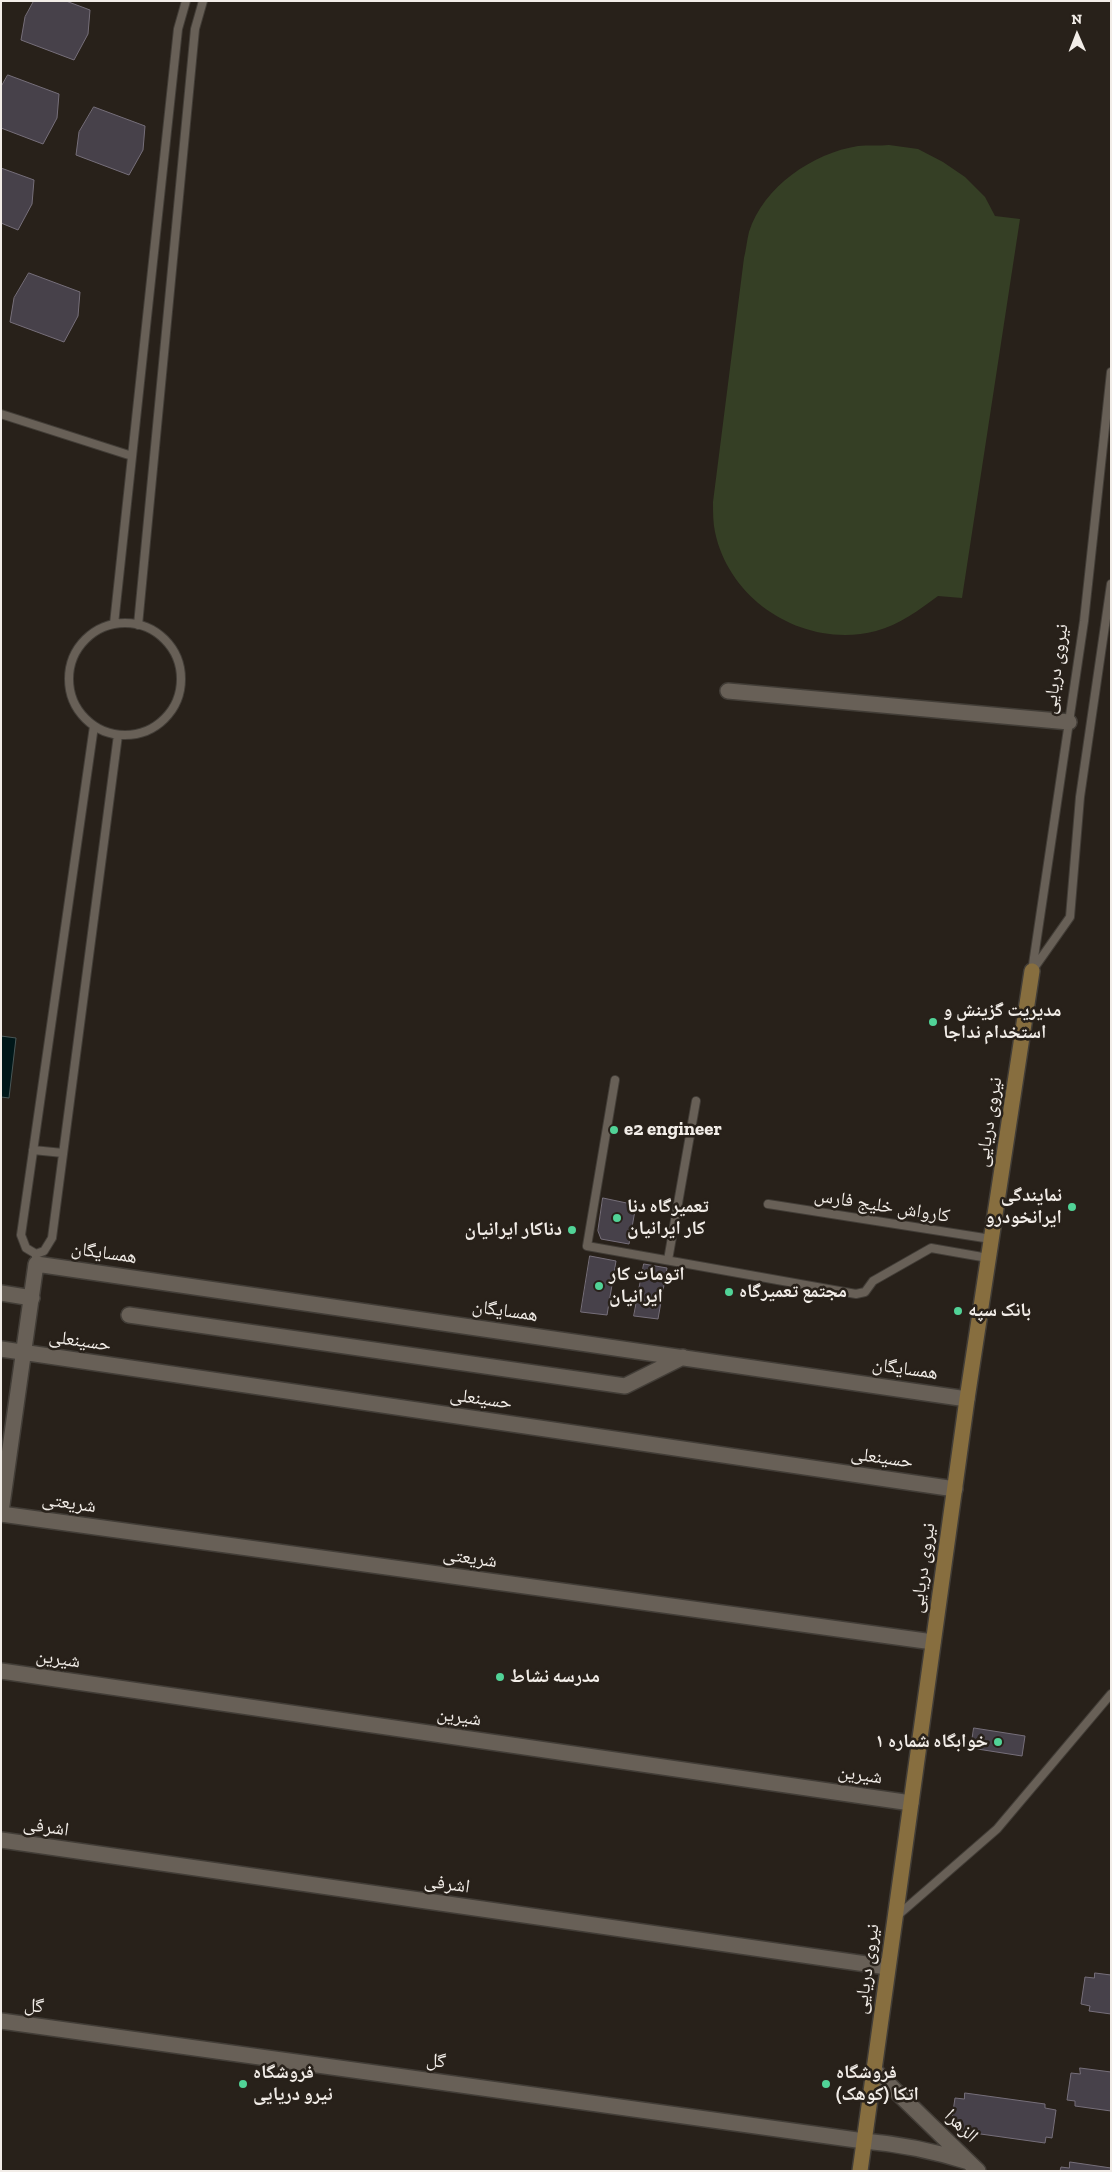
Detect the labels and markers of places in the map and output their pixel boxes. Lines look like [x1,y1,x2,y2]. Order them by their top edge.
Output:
place label: مدیریت گزینش و استخدام نداجا [943,1000,1062,1044]
marker: مدیریت گزینش و استخدام نداجا [927,1016,939,1028]
place label: e2 engineer [624,1119,722,1141]
marker: e2 engineer [608,1124,620,1136]
place label: نمایندگی ایرانخودرو [985,1185,1062,1229]
place label: تعمیرگاه دنا کار ایرانیان [627,1196,709,1240]
marker: نمایندگی ایرانخودرو [1066,1201,1078,1213]
marker: تعمیرگاه دنا کار ایرانیان [611,1212,623,1224]
place label: دناکار ایرانیان [465,1219,562,1241]
marker: دناکار ایرانیان [566,1224,578,1236]
place label: اتومات کار ایرانیان [609,1264,685,1308]
marker: اتومات کار ایرانیان [593,1280,605,1292]
place label: مجتمع تعمیرگاه [739,1281,847,1303]
marker: مجتمع تعمیرگاه [723,1286,735,1298]
place label: بانک سپه [968,1300,1031,1322]
marker: بانک سپه [952,1305,964,1317]
place label: مدرسه نشاط [510,1666,600,1688]
marker: مدرسه نشاط [494,1671,506,1683]
place label: خوابگاه شماره ۱ [875,1731,988,1753]
marker: خوابگاه شماره ۱ [992,1736,1004,1748]
place label: فروشگاه نیرو دریایی [253,2062,333,2106]
place label: فروشگاه اتکا (کوهک) [836,2062,919,2106]
marker: فروشگاه نیرو دریایی [237,2078,249,2090]
marker: فروشگاه اتکا (کوهک) [820,2078,832,2090]

